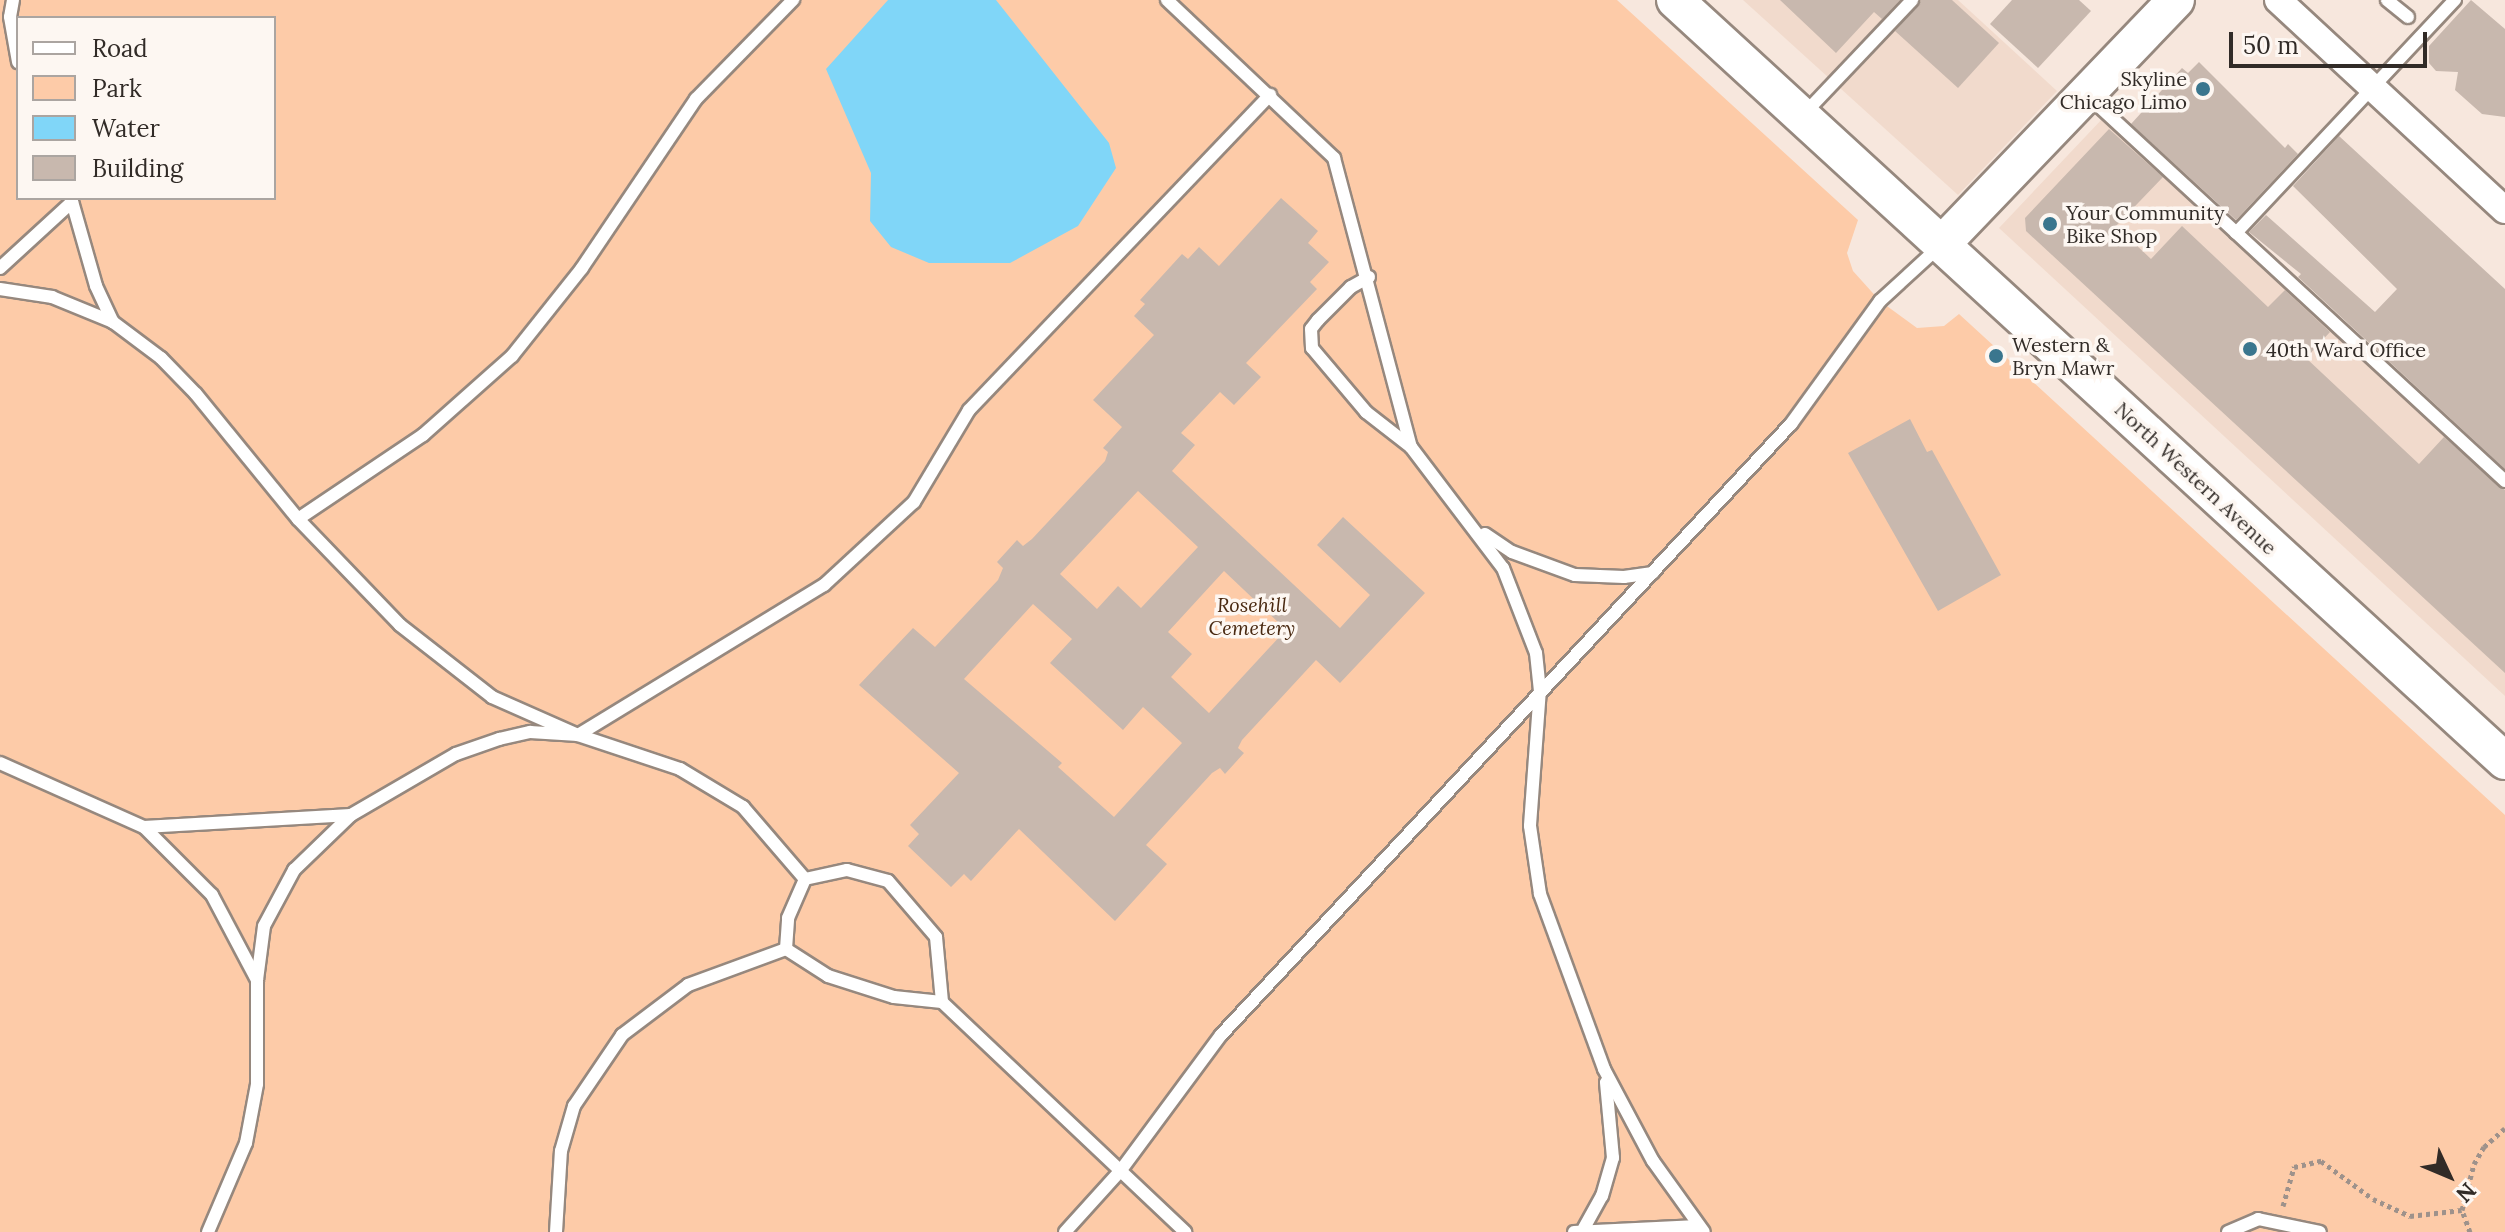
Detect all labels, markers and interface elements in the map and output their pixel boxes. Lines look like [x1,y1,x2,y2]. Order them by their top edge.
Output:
legend [16,16,276,200]
scale bar [2233,16,2431,66]
text: 50 m [2243,30,2299,61]
text: Road [92,33,148,64]
place label: Skyline Chicago Limo [2060,66,2187,113]
text: Park [92,73,142,104]
marker: Skyline Chicago Limo [2194,80,2212,98]
text: Water [92,113,160,144]
text: Building [92,153,183,184]
place label: Your Community Bike Shop [2066,200,2225,247]
marker: Your Community Bike Shop [2041,215,2059,233]
place label: Western & Bryn Mawr [2012,332,2114,379]
place label: 40th Ward Office [2266,337,2426,361]
marker: 40th Ward Office [2241,340,2259,358]
marker: Western & Bryn Mawr [1987,347,2005,365]
street label: North Western Avenue [2110,397,2282,559]
park label: Rosehill Cemetery [1209,592,1295,639]
north arrow [2409,1136,2489,1216]
text: N [2450,1177,2482,1209]

